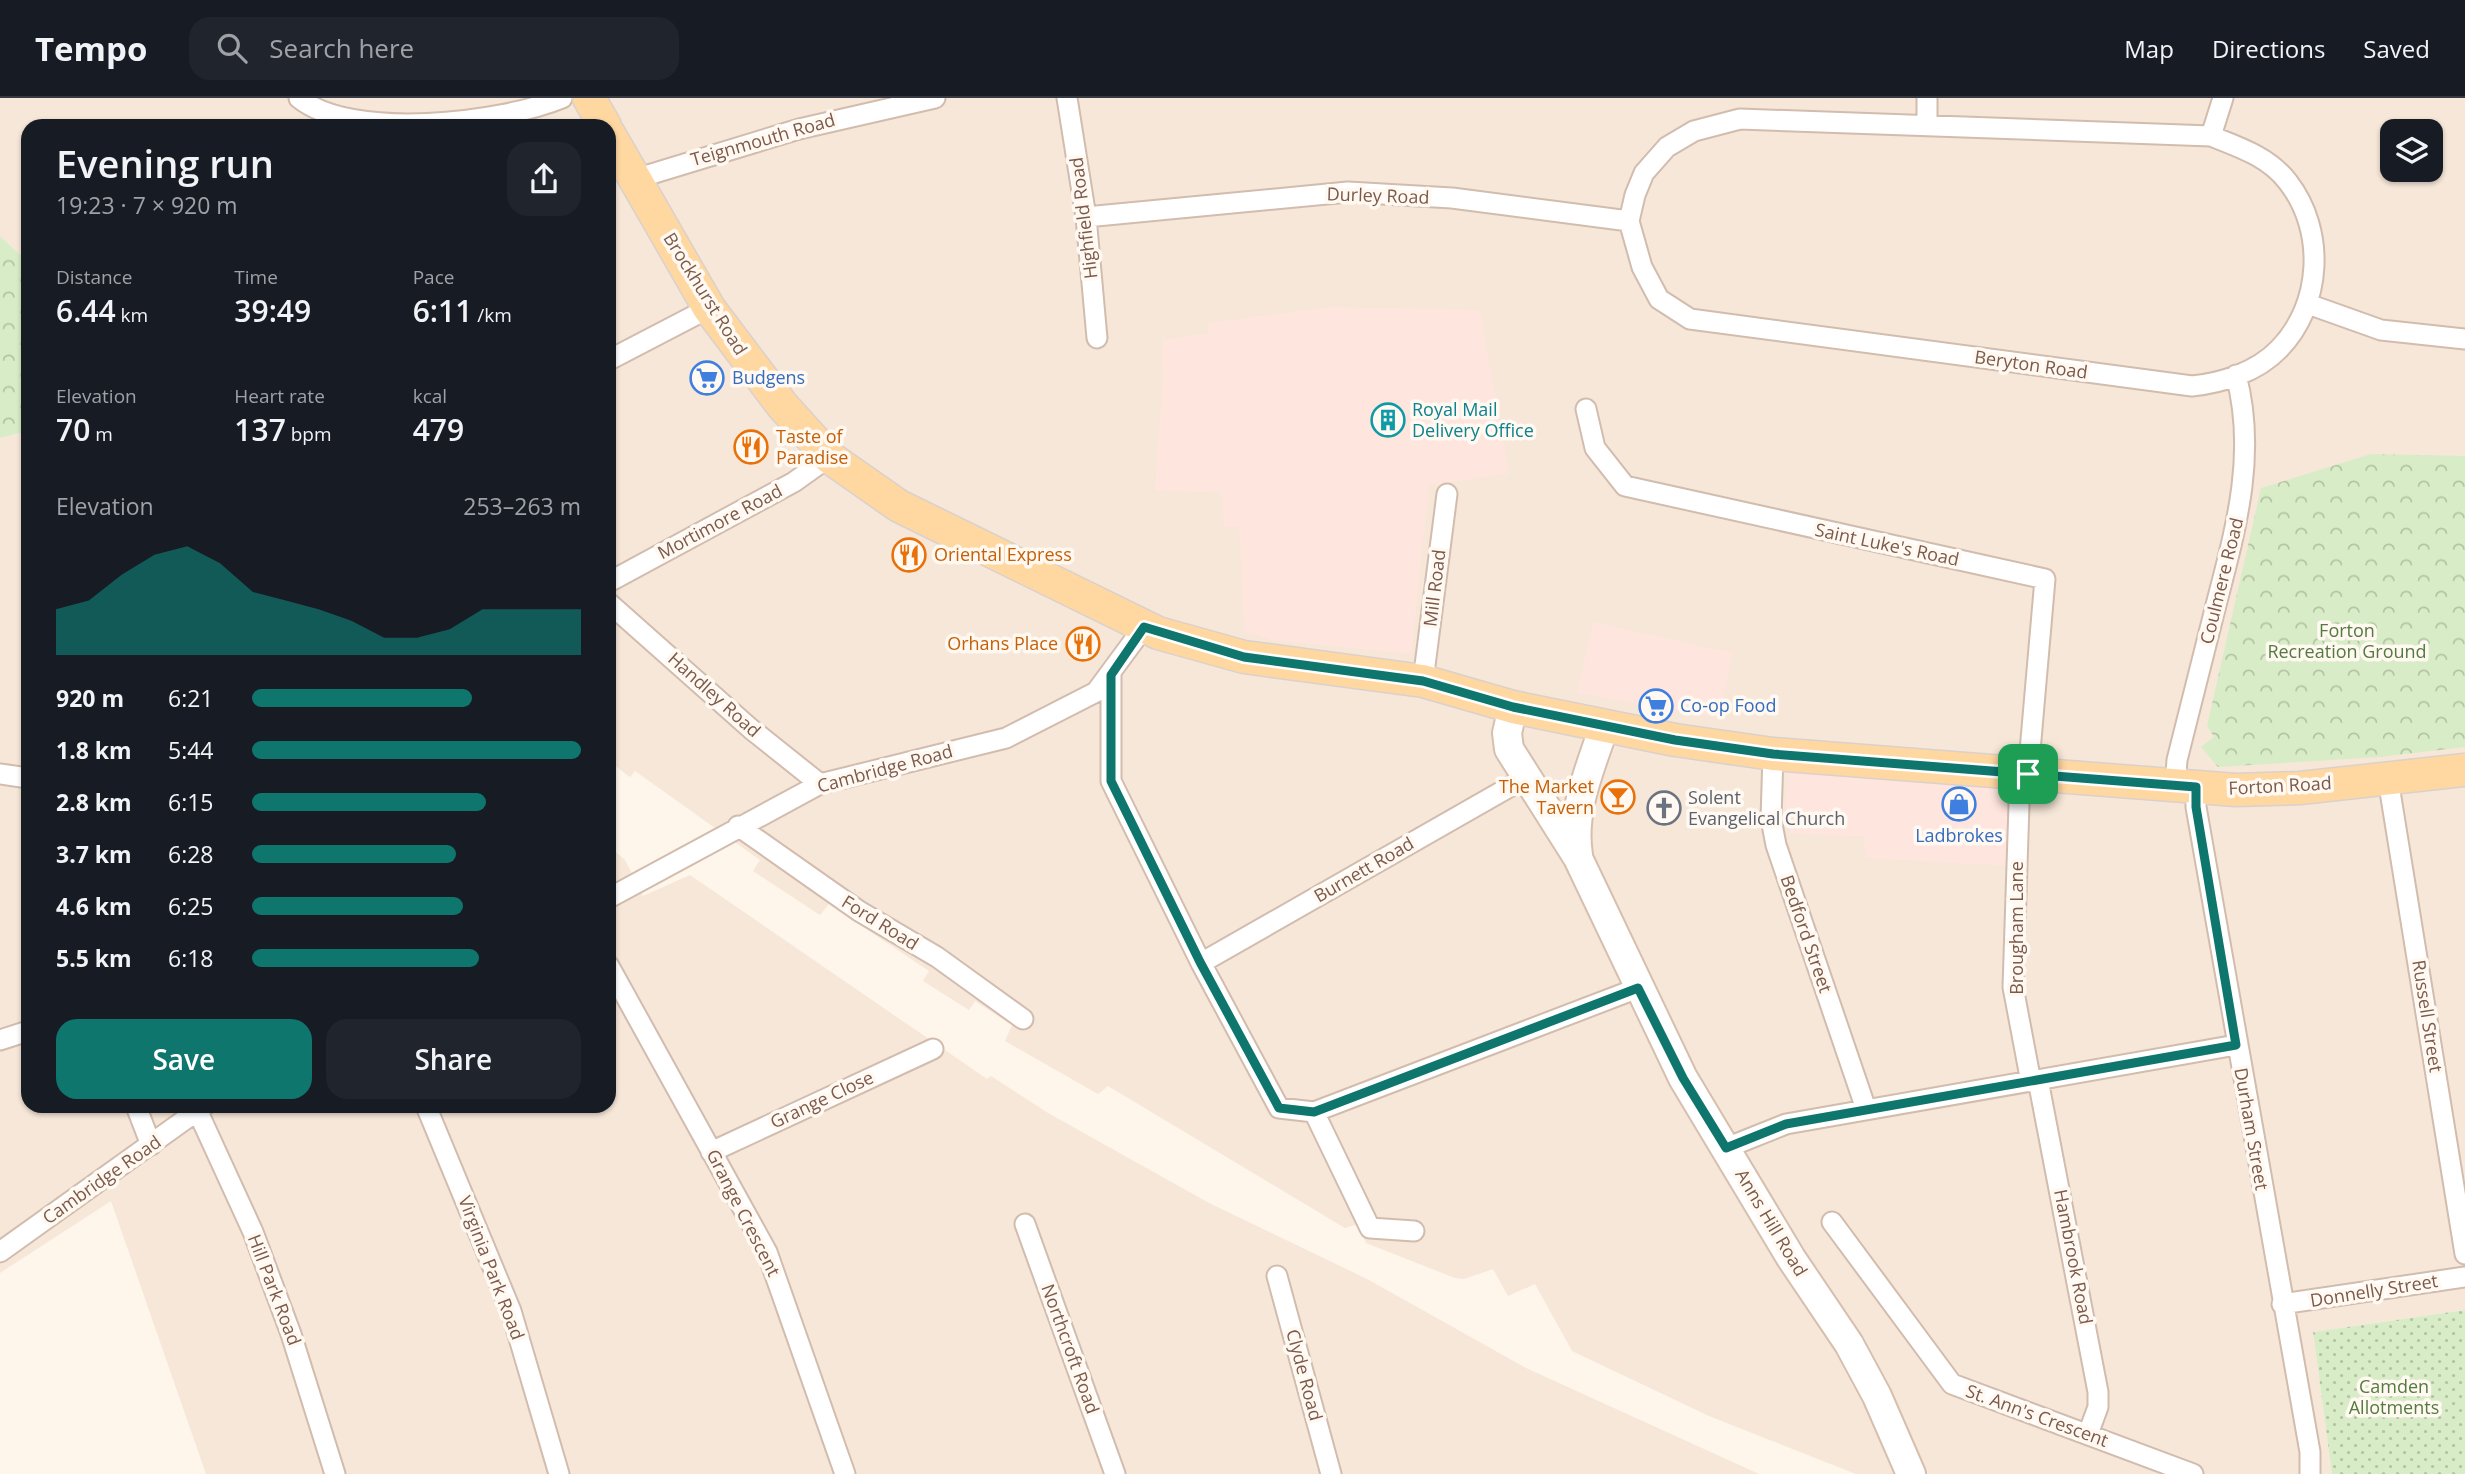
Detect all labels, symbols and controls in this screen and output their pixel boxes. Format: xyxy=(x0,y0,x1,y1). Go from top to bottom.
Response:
search box xyxy=(189,17,679,80)
text: Tempo xyxy=(35,26,147,71)
icon: search xyxy=(213,29,251,67)
text: Search here xyxy=(269,30,414,66)
text: Map xyxy=(2124,32,2174,65)
text: Directions xyxy=(2212,32,2325,65)
text: Saved xyxy=(2363,32,2430,65)
street label: Teignmouth Road xyxy=(688,107,838,171)
map controls xyxy=(2380,119,2443,182)
button: layers xyxy=(2380,119,2443,182)
text: Evening run xyxy=(56,137,274,189)
button: share xyxy=(507,142,581,216)
street label: Highfield Road xyxy=(1064,156,1102,280)
street label: Durley Road xyxy=(1326,181,1430,209)
text: 19:23 · 7 × 920 m xyxy=(56,189,238,221)
street label: Brockhurst Road xyxy=(659,228,753,359)
text: Distance xyxy=(56,264,132,290)
text: Time xyxy=(234,264,278,290)
text: Pace xyxy=(413,264,454,290)
text: 6.44 xyxy=(56,290,116,331)
text: 39:49 xyxy=(234,290,311,331)
text: 6:11 xyxy=(413,290,472,331)
text: km xyxy=(116,302,148,328)
text: /km xyxy=(472,302,512,328)
street label: Beryton Road xyxy=(1973,344,2089,384)
supermarket icon: Budgens xyxy=(688,359,726,397)
place label: Budgens xyxy=(732,365,805,389)
text: Elevation xyxy=(56,383,137,409)
text: Heart rate xyxy=(234,383,325,409)
text: kcal xyxy=(413,383,447,409)
place label: Royal Mail Delivery Office xyxy=(1412,397,1534,442)
building icon: Royal Mail Delivery Office xyxy=(1369,401,1407,439)
text: 70 xyxy=(56,409,90,450)
text: 137 xyxy=(234,409,286,450)
text: 479 xyxy=(413,409,464,450)
text: m xyxy=(90,421,113,447)
text: bpm xyxy=(286,421,332,447)
place label: Taste of Paradise xyxy=(776,424,848,469)
restaurant icon: Taste of Paradise xyxy=(732,428,770,466)
street label: Mortimore Road xyxy=(653,478,786,564)
text: Elevation xyxy=(56,490,154,522)
text: 253–263 m xyxy=(463,490,581,522)
street label: Coulmere Road xyxy=(2194,515,2248,647)
street label: Saint Luke's Road xyxy=(1813,517,1961,571)
restaurant icon: Oriental Express xyxy=(890,536,928,574)
place label: Oriental Express xyxy=(934,542,1072,566)
street label: Mill Road xyxy=(1417,548,1451,628)
park label: Forton Recreation Ground xyxy=(2267,618,2427,663)
restaurant icon: Orhans Place xyxy=(1064,625,1102,663)
place label: Orhans Place xyxy=(947,631,1058,655)
street label: Handley Road xyxy=(663,646,766,742)
text: 920 m xyxy=(56,682,124,714)
text: 6:21 xyxy=(168,682,214,714)
supermarket icon: Co-op Food xyxy=(1637,687,1675,725)
place label: Co-op Food xyxy=(1680,693,1776,717)
text: 1.8 km xyxy=(56,734,132,766)
text: 5:44 xyxy=(168,734,214,766)
street label: Cambridge Road xyxy=(814,738,955,798)
pin xyxy=(1998,744,2058,804)
icon: arrive xyxy=(2009,755,2047,793)
street label: Forton Road xyxy=(2228,770,2332,800)
place label: The Market Tavern xyxy=(1499,774,1594,819)
bar icon: The Market Tavern xyxy=(1599,778,1637,816)
place label: Solent Evangelical Church xyxy=(1688,785,1845,830)
shop icon: Ladbrokes xyxy=(1940,785,1978,823)
text: 2.8 km xyxy=(56,786,132,818)
text: 6:15 xyxy=(168,786,214,818)
church icon: Solent Evangelical Church xyxy=(1645,789,1683,827)
place label: Ladbrokes xyxy=(1915,823,2003,847)
street label: Burnett Road xyxy=(1309,831,1418,907)
text: 3.7 km xyxy=(56,838,132,870)
text: 6:28 xyxy=(168,838,214,870)
street label: Brougham Lane xyxy=(2004,861,2028,995)
street label: Bedford Street xyxy=(1776,872,1838,996)
street label: Ford Road xyxy=(838,889,923,955)
text: 4.6 km xyxy=(56,890,132,922)
text: 6:25 xyxy=(168,890,214,922)
text: 5.5 km xyxy=(56,942,132,974)
text: 6:18 xyxy=(168,942,214,974)
street label: Russell Street xyxy=(2407,958,2449,1074)
button: Save xyxy=(56,1019,312,1099)
button: Share xyxy=(326,1019,581,1099)
street label: Grange Close xyxy=(766,1065,877,1134)
street label: Durham Street xyxy=(2229,1066,2275,1192)
street label: Cambridge Road xyxy=(37,1129,165,1229)
street label: Grange Crescent xyxy=(702,1145,786,1280)
street label: Anns Hill Road xyxy=(1730,1164,1813,1281)
street label: Hambrook Road xyxy=(2049,1187,2099,1326)
street label: Virginia Park Road xyxy=(453,1192,530,1343)
street label: Hill Park Road xyxy=(243,1231,307,1348)
street label: Donnelly Street xyxy=(2308,1268,2439,1312)
street label: Northcroft Road xyxy=(1036,1281,1105,1417)
street label: Clyde Road xyxy=(1281,1326,1329,1423)
park label: Camden Allotments xyxy=(2349,1374,2439,1419)
street label: St. Ann's Crescent xyxy=(1963,1378,2112,1452)

